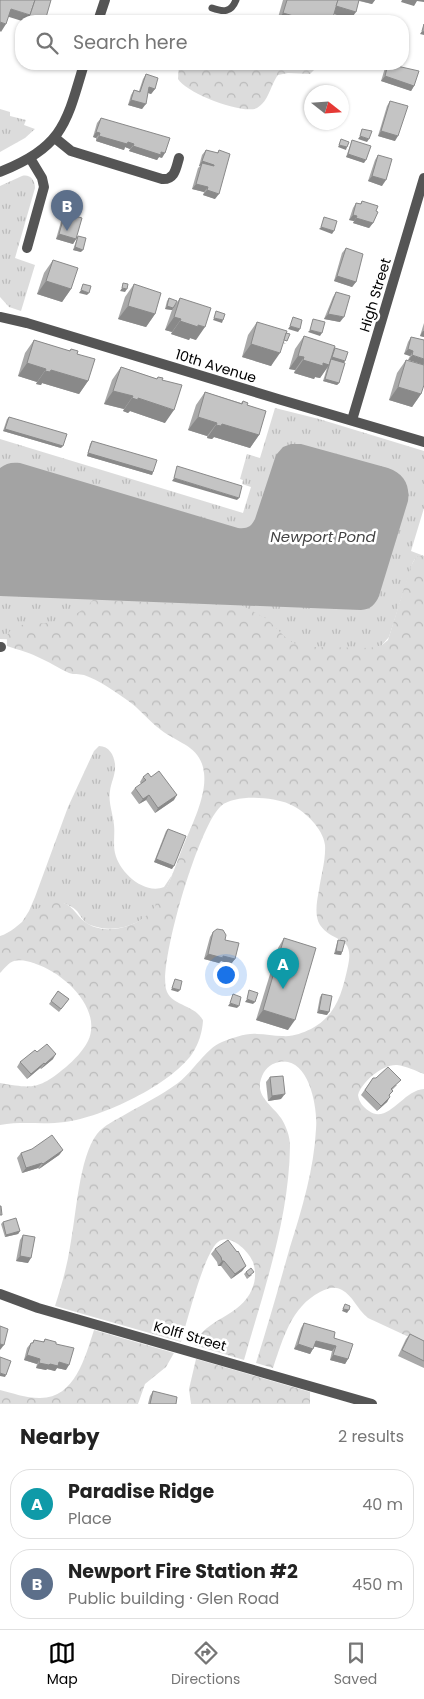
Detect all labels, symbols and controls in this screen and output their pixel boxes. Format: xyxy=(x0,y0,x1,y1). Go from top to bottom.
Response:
search box xyxy=(15,15,409,70)
icon: search xyxy=(33,29,61,57)
text: Search here xyxy=(73,29,187,56)
north arrow xyxy=(304,85,349,130)
pin: B xyxy=(51,190,83,231)
street label: High Street xyxy=(354,256,396,334)
street label: 10th Avenue xyxy=(173,344,259,388)
water label: Newport Pond xyxy=(270,526,377,547)
pin: A xyxy=(267,948,299,989)
your location xyxy=(213,962,239,988)
street label: Kolff Street xyxy=(151,1316,229,1356)
text: Nearby xyxy=(20,1422,100,1451)
text: 2 results xyxy=(338,1425,404,1448)
text: Paradise Ridge xyxy=(68,1478,214,1505)
text: A xyxy=(31,1493,43,1516)
text: 40 m xyxy=(362,1493,403,1516)
text: Place xyxy=(68,1507,112,1530)
text: Newport Fire Station #2 xyxy=(68,1558,298,1585)
text: B xyxy=(32,1573,42,1596)
text: 450 m xyxy=(352,1573,403,1596)
text: Public building · Glen Road xyxy=(68,1587,279,1610)
tab: Map xyxy=(47,1639,78,1690)
tab: Directions xyxy=(171,1639,240,1690)
tab: Saved xyxy=(334,1639,377,1690)

